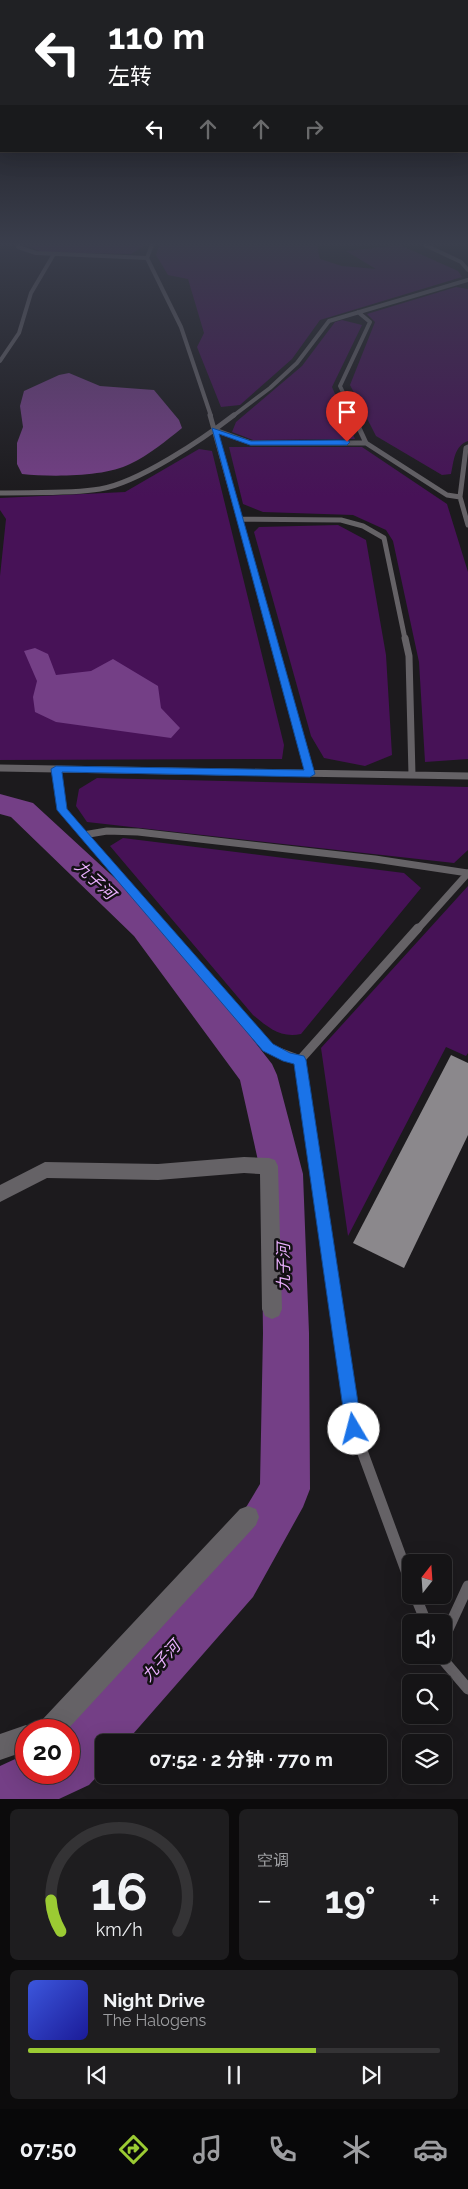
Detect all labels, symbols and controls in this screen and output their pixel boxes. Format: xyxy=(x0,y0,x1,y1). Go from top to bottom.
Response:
text: 110 m xyxy=(108,16,205,57)
icon: left xyxy=(25,20,90,85)
text: 左转 xyxy=(108,63,152,89)
icon: left xyxy=(141,115,169,143)
icon: ahead xyxy=(194,115,222,143)
icon: ahead xyxy=(247,115,275,143)
icon: right xyxy=(300,115,328,143)
pin xyxy=(326,391,368,442)
icon: arrive xyxy=(333,398,361,426)
water label: 九子河 xyxy=(71,857,121,905)
water label: 九子河 xyxy=(274,1240,293,1291)
position arrow xyxy=(327,1402,379,1454)
north arrow xyxy=(402,1554,452,1604)
map controls xyxy=(402,1554,452,1784)
button: sound xyxy=(402,1614,452,1664)
water label: 九子河 xyxy=(138,1635,186,1685)
button: search xyxy=(402,1674,452,1724)
speed limit sign: 20 xyxy=(15,1719,80,1784)
button: layers xyxy=(402,1734,452,1784)
text: 07:52 · 2 分钟 · 770 m xyxy=(149,1748,333,1770)
text: 空调 xyxy=(257,1851,289,1870)
text: 16 xyxy=(91,1861,148,1922)
text: 19° xyxy=(325,1877,376,1922)
text: − xyxy=(257,1884,272,1917)
text: + xyxy=(428,1884,440,1917)
text: km/h xyxy=(96,1919,143,1940)
text: Night Drive xyxy=(103,1989,205,2011)
text: The Halogens xyxy=(103,2011,206,2030)
icon: previous xyxy=(83,2061,111,2089)
icon: pause xyxy=(220,2061,248,2089)
icon: next xyxy=(357,2061,385,2089)
icon: directions xyxy=(116,2132,151,2167)
icon: music xyxy=(190,2132,225,2167)
icon: phone xyxy=(265,2132,300,2167)
icon: climate xyxy=(339,2132,374,2167)
icon: car xyxy=(413,2132,448,2167)
text: 07:50 xyxy=(20,2136,77,2162)

